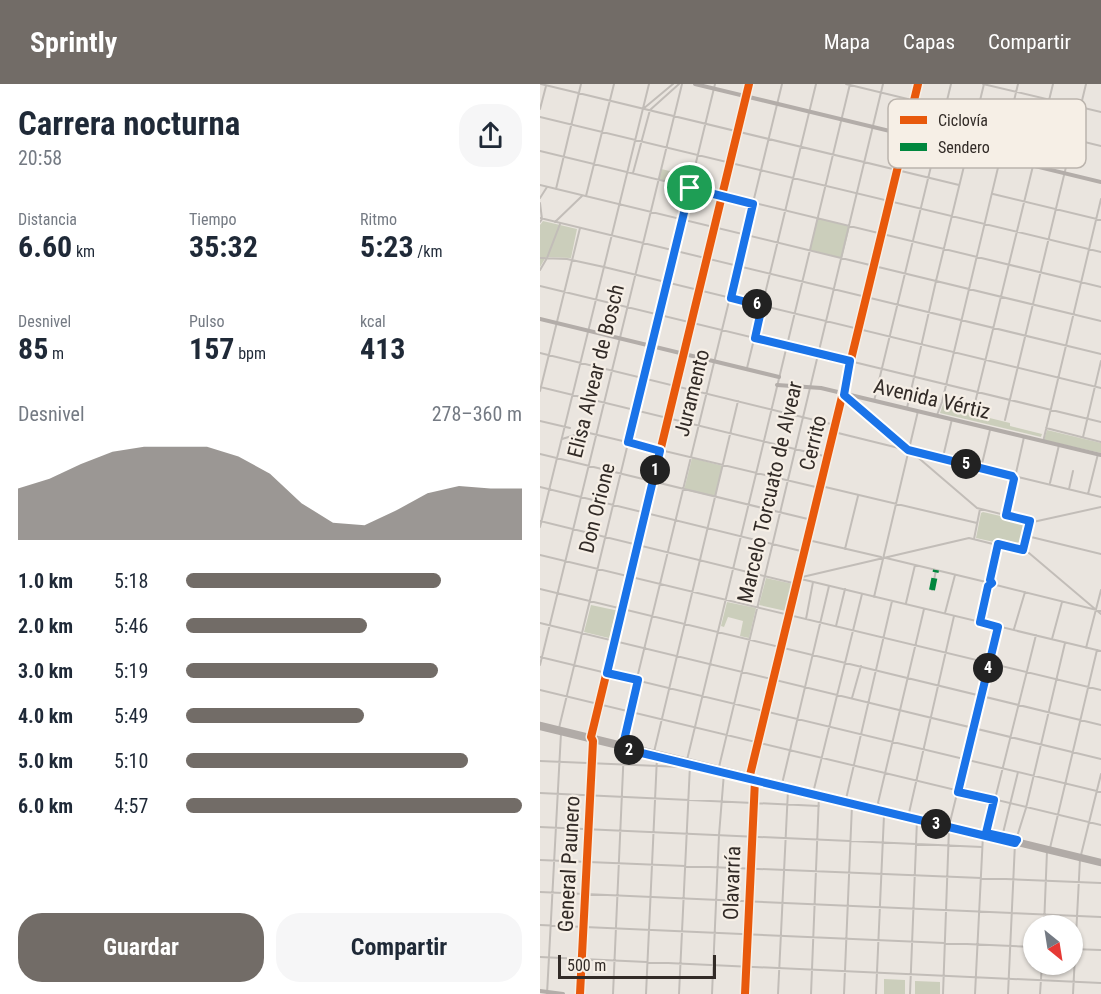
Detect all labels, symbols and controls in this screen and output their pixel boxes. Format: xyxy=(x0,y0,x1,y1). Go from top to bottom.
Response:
text: Sprintly xyxy=(30,26,117,59)
text: Mapa xyxy=(824,30,870,54)
text: Capas xyxy=(903,30,955,54)
text: Compartir xyxy=(988,30,1071,54)
legend xyxy=(888,99,1086,168)
text: Carrera nocturna xyxy=(18,104,240,143)
button: share xyxy=(459,104,522,167)
text: Ciclovía xyxy=(938,111,988,130)
text: Sendero xyxy=(938,138,990,157)
text: 20:58 xyxy=(18,146,62,170)
pin xyxy=(664,162,715,213)
icon: arrive xyxy=(673,171,706,204)
text: Distancia xyxy=(18,210,77,229)
text: Tiempo xyxy=(189,210,236,229)
text: Ritmo xyxy=(360,210,397,229)
text: 6.60 xyxy=(18,229,72,264)
text: 35:32 xyxy=(189,229,258,264)
text: 5:23 xyxy=(360,229,414,264)
text: km xyxy=(72,242,95,261)
text: /km xyxy=(414,242,443,261)
street label: Elisa Alvear de Bosch xyxy=(563,282,629,460)
pin: 6 xyxy=(742,289,772,319)
text: 6 xyxy=(753,294,761,313)
text: Desnivel xyxy=(18,312,71,331)
text: Pulso xyxy=(189,312,225,331)
text: kcal xyxy=(360,312,386,331)
text: 85 xyxy=(18,331,48,366)
text: 157 xyxy=(189,331,234,366)
text: 413 xyxy=(360,331,405,366)
text: m xyxy=(48,344,64,363)
text: bpm xyxy=(234,344,266,363)
street label: Juramento xyxy=(670,347,714,439)
street label: Avenida Vértiz xyxy=(871,374,993,424)
street label: Marcelo Torcuato de Alvear xyxy=(733,379,807,605)
text: Desnivel xyxy=(18,402,85,426)
text: 278–360 m xyxy=(432,402,522,426)
street label: Cerrito xyxy=(795,413,831,473)
pin: 5 xyxy=(951,449,981,479)
text: 5 xyxy=(962,454,970,473)
pin: 1 xyxy=(640,455,670,485)
street label: Don Orione xyxy=(574,460,620,555)
text: 1 xyxy=(651,460,659,479)
text: 1.0 km xyxy=(18,569,73,593)
text: 5:18 xyxy=(114,569,148,593)
text: 2.0 km xyxy=(18,614,73,638)
text: 5:46 xyxy=(114,614,148,638)
pin: 4 xyxy=(973,653,1003,683)
text: 4 xyxy=(984,658,992,677)
text: 3.0 km xyxy=(18,659,73,683)
text: 5:19 xyxy=(114,659,148,683)
text: 4.0 km xyxy=(18,704,73,728)
text: 5:49 xyxy=(114,704,148,728)
pin: 2 xyxy=(614,735,644,765)
text: 2 xyxy=(625,740,633,759)
text: 5.0 km xyxy=(18,749,73,773)
text: 5:10 xyxy=(114,749,148,773)
text: 6.0 km xyxy=(18,794,73,818)
text: 4:57 xyxy=(114,794,148,818)
street label: General Paunero xyxy=(553,795,585,933)
pin: 3 xyxy=(921,809,951,839)
text: 3 xyxy=(932,814,940,833)
street label: Olavarría xyxy=(719,846,745,920)
button: Guardar xyxy=(18,913,264,982)
button: Compartir xyxy=(276,913,522,982)
north arrow xyxy=(1023,915,1083,975)
map controls xyxy=(1023,915,1083,975)
scale bar xyxy=(558,952,716,980)
text: 500 m xyxy=(567,956,606,975)

